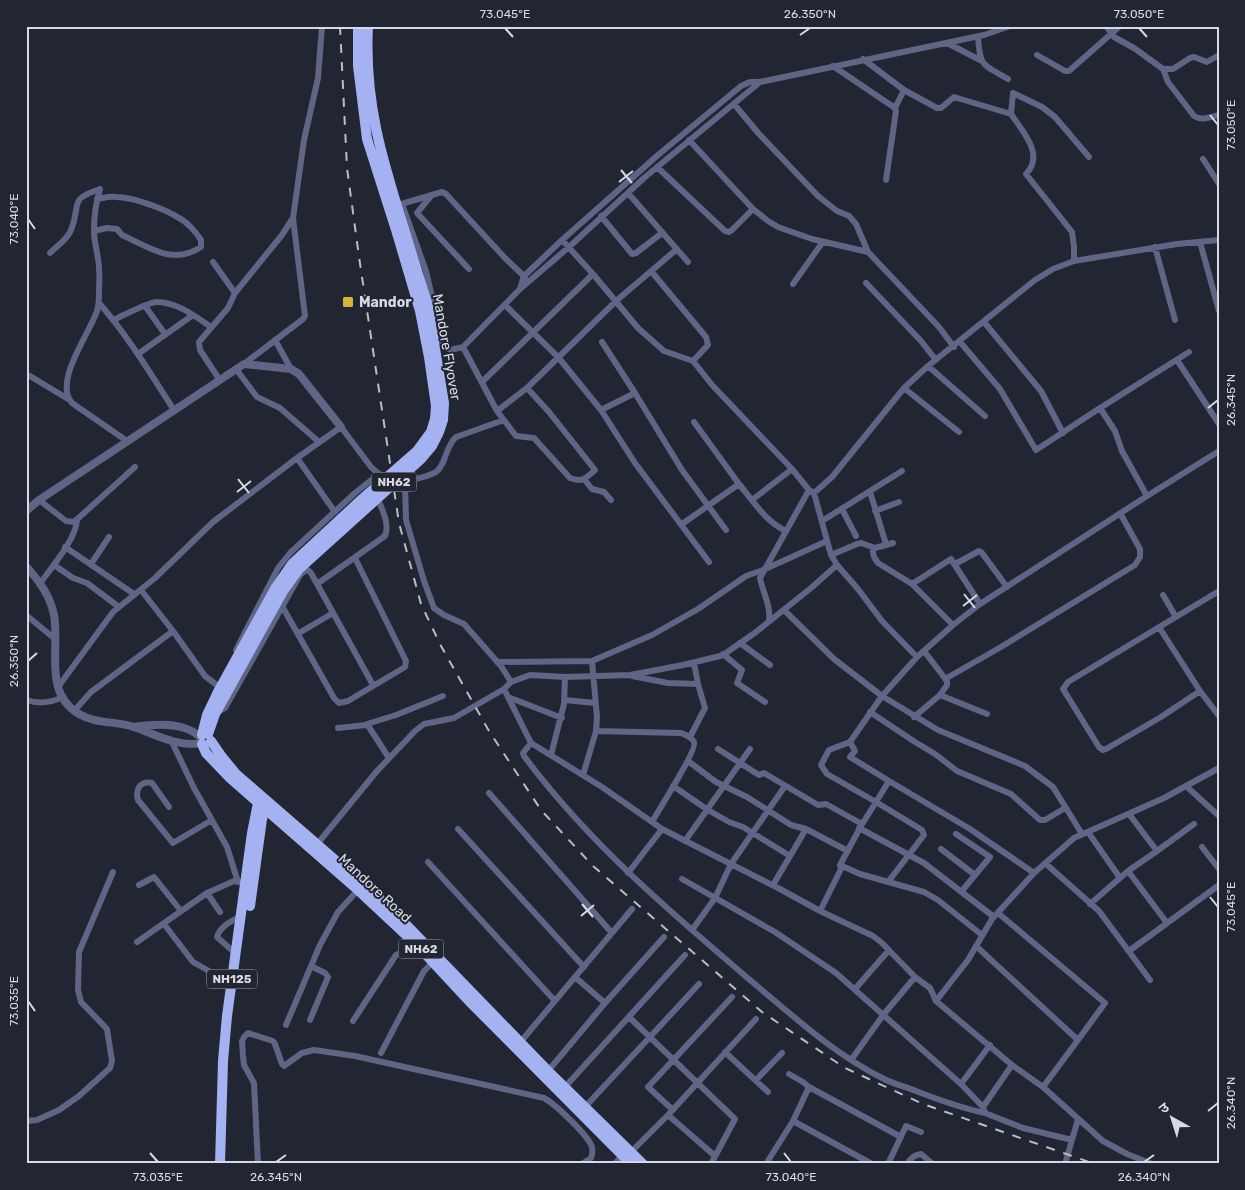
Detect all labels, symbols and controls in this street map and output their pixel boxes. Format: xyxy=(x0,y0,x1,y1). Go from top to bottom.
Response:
text: 73.045°E xyxy=(480,7,530,21)
text: 26.350°N xyxy=(784,7,836,21)
text: 73.050°E xyxy=(1114,7,1164,21)
text: 73.050°E xyxy=(1224,100,1238,150)
text: 73.040°E xyxy=(7,194,21,244)
street label: Mandore Flyover xyxy=(429,293,464,402)
place label: Mandor xyxy=(359,294,412,311)
marker: Mandor xyxy=(341,295,355,309)
text: 26.345°N xyxy=(1224,374,1238,426)
road number: NH62 xyxy=(372,472,416,492)
text: 26.350°N xyxy=(7,635,21,687)
street label: Mandore Road xyxy=(335,850,415,926)
text: 73.045°E xyxy=(1224,882,1238,932)
road number: NH62 xyxy=(398,940,444,959)
road number: NH125 xyxy=(207,970,257,989)
text: 73.035°E xyxy=(7,976,21,1026)
text: 26.340°N xyxy=(1224,1077,1238,1129)
north arrow xyxy=(1148,1092,1198,1142)
text: उ xyxy=(1156,1099,1173,1117)
text: 73.035°E xyxy=(133,1170,183,1184)
text: 26.345°N xyxy=(250,1170,302,1184)
text: 73.040°E xyxy=(766,1170,816,1184)
text: 26.340°N xyxy=(1118,1170,1170,1184)

